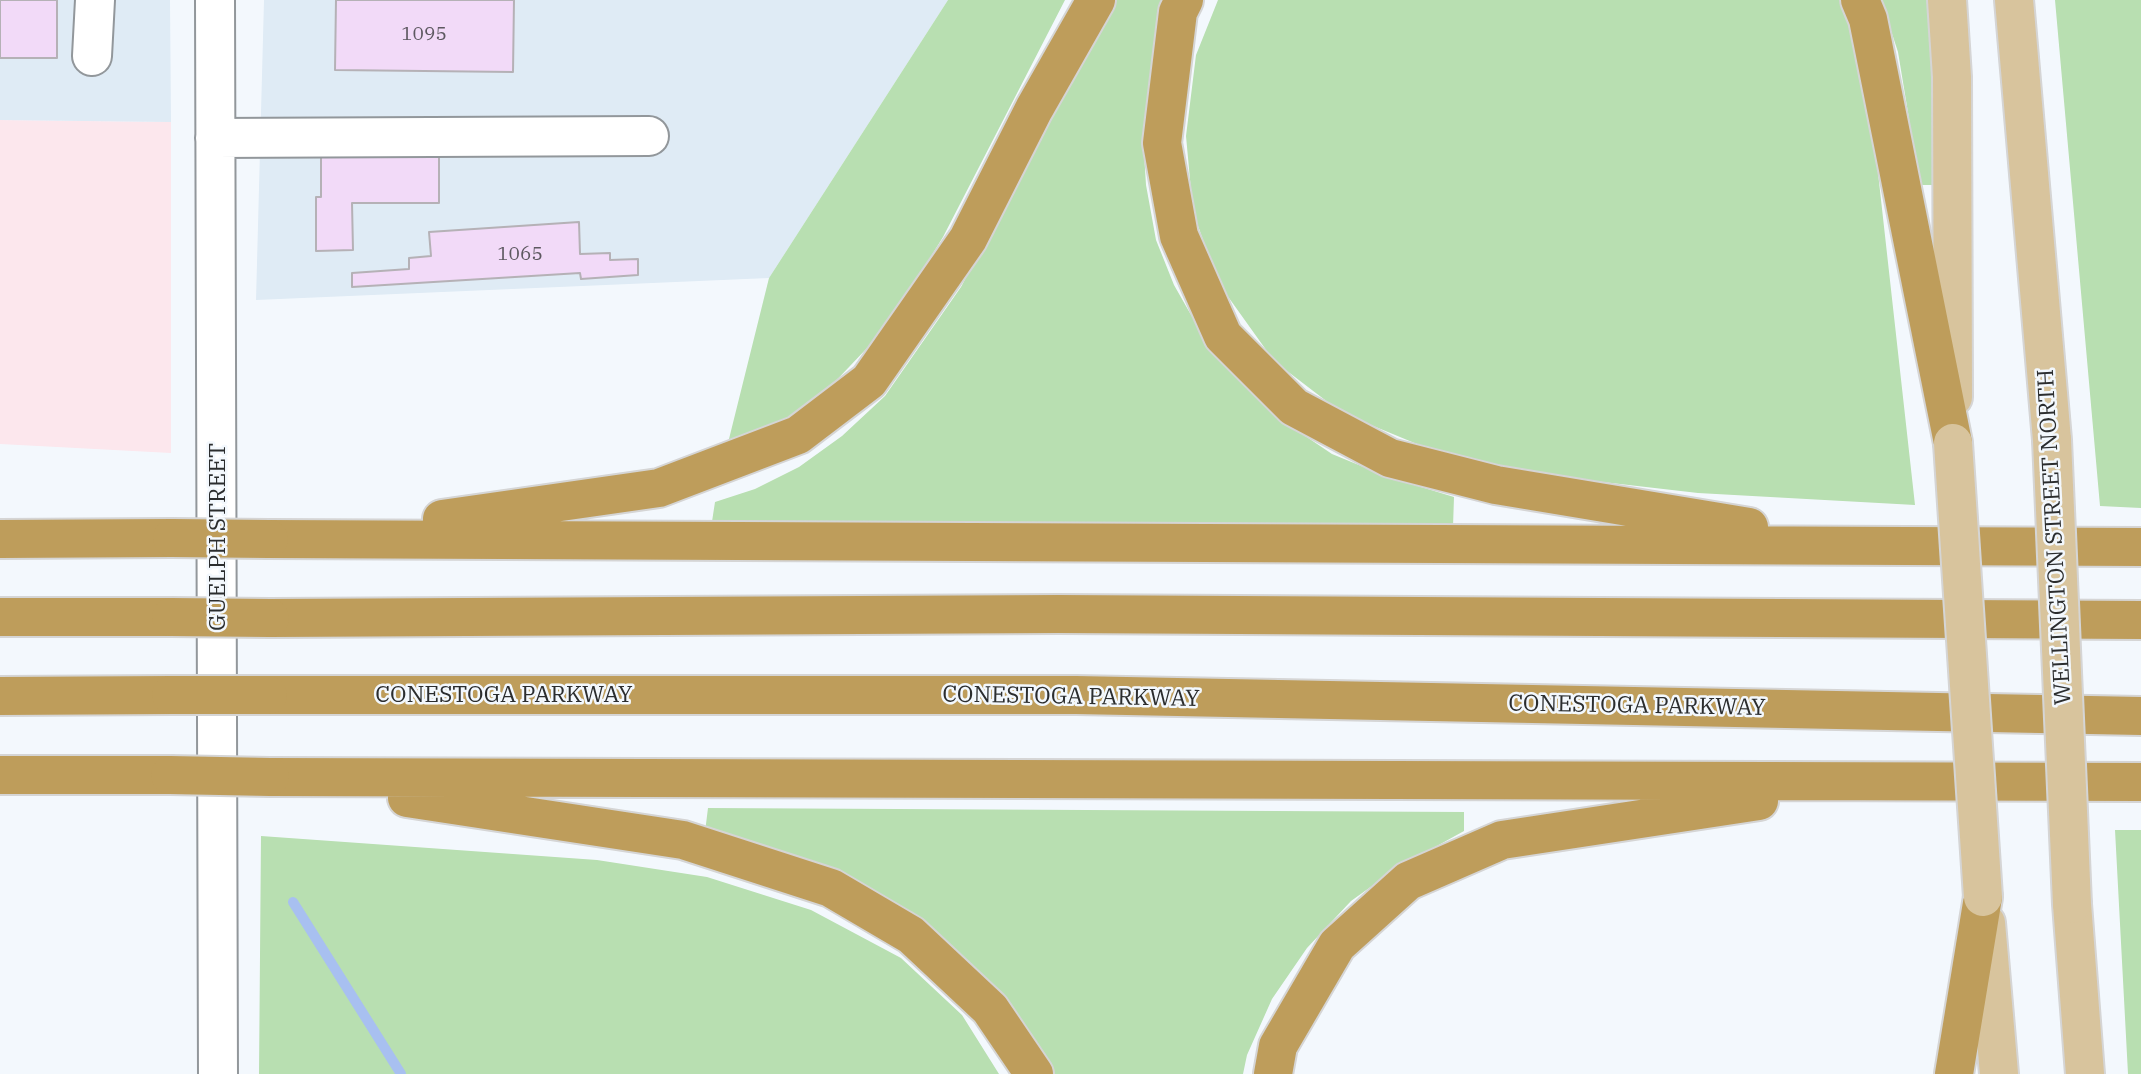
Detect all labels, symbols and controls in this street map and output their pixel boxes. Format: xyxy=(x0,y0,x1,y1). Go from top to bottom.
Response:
house number: 1095 xyxy=(401,24,447,46)
house number: 1065 xyxy=(497,244,543,266)
street label: WELLINGTON STREET NORTH xyxy=(2032,368,2078,706)
street label: GUELPH STREET xyxy=(204,443,232,631)
street label: CONESTOGA PARKWAY xyxy=(375,681,633,709)
street label: CONESTOGA PARKWAY xyxy=(942,681,1200,713)
street label: CONESTOGA PARKWAY xyxy=(1508,690,1766,722)

